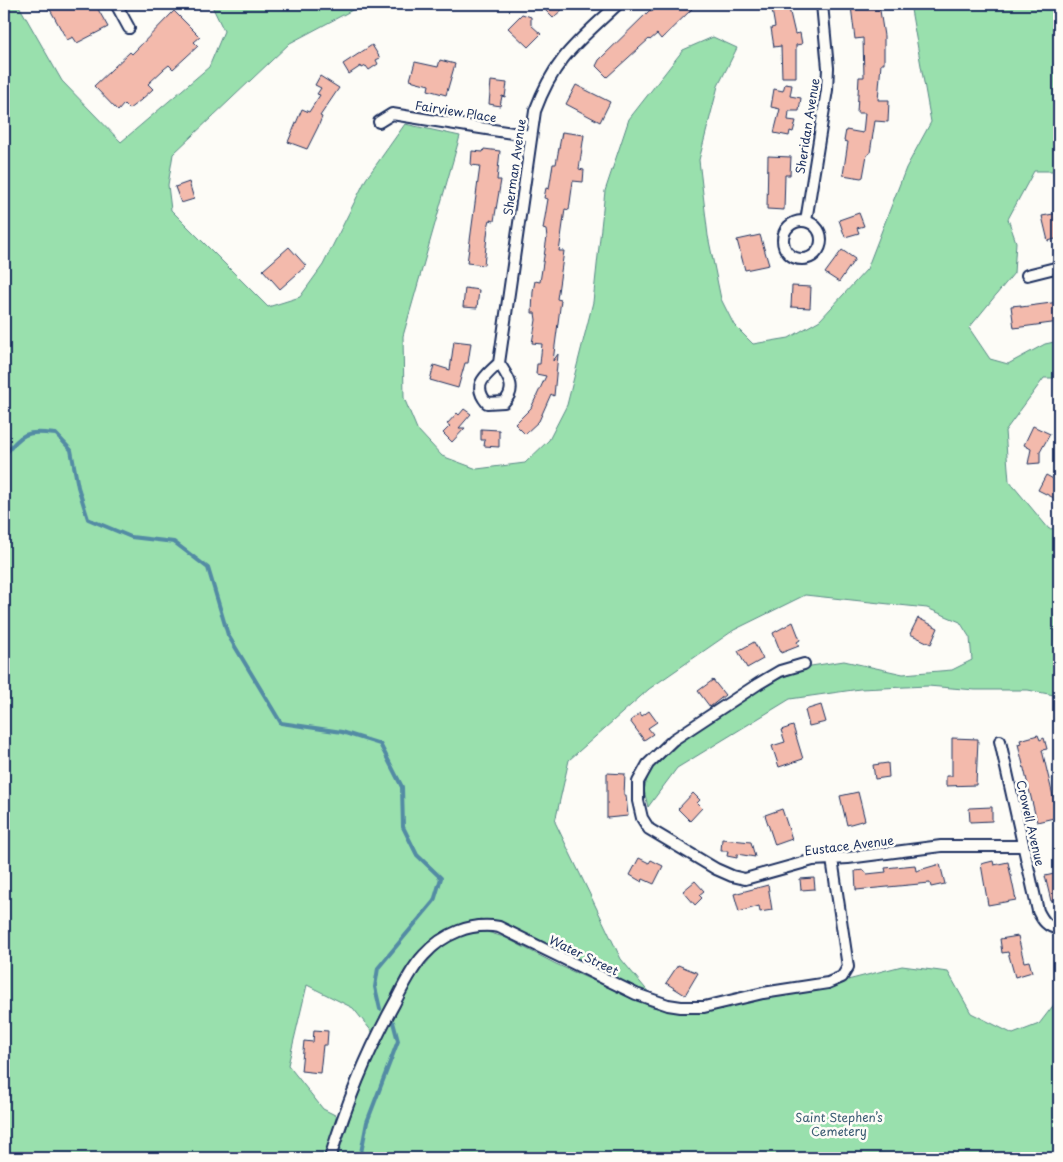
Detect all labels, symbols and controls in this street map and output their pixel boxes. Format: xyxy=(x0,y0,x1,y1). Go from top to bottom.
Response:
street label: Sheridan Avenue xyxy=(791,76,824,175)
street label: Fairview Place xyxy=(414,96,498,126)
street label: Sherman Avenue xyxy=(498,118,530,216)
street label: Crowell Avenue xyxy=(1012,778,1050,868)
street label: Eustace Avenue xyxy=(803,831,895,859)
street label: Water Street xyxy=(546,930,622,980)
park label: Saint Stephen’s Cemetery xyxy=(795,1108,883,1140)

